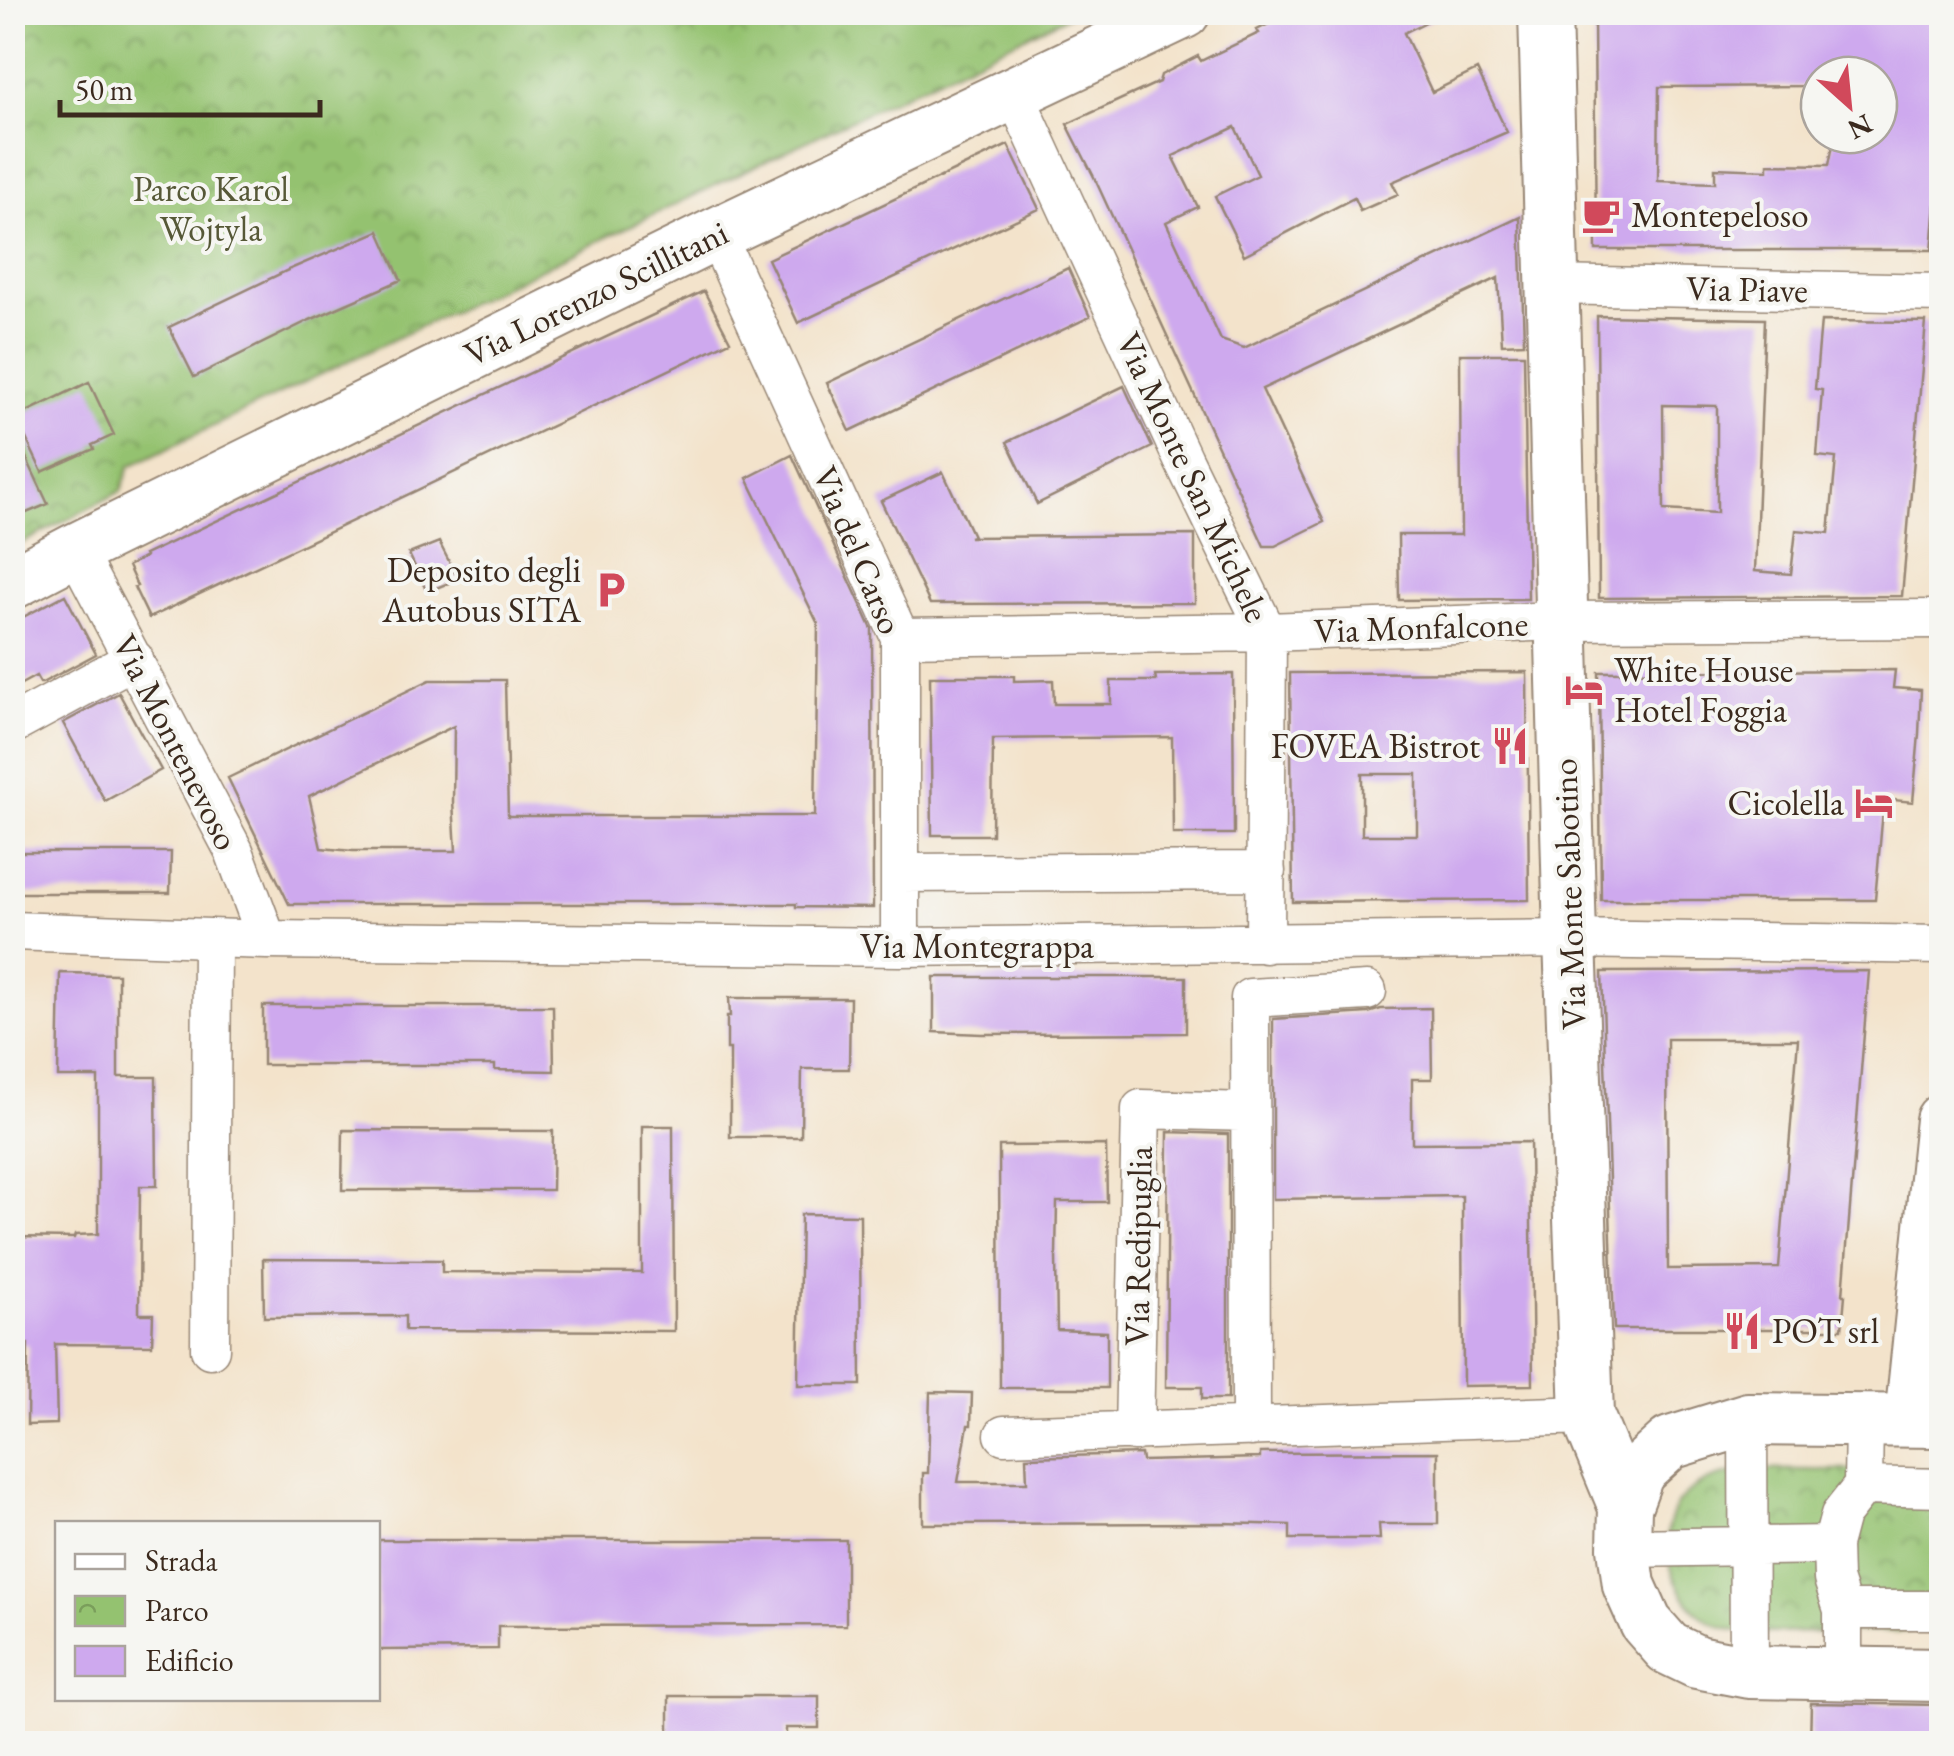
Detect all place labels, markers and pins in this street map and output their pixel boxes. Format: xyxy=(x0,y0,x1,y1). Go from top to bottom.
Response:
place label: Montepeloso xyxy=(1631,192,1808,237)
cafe icon: Montepeloso xyxy=(1580,194,1622,236)
place label: Deposito degli Autobus SITA xyxy=(381,547,582,632)
parking icon: Deposito degli Autobus SITA xyxy=(590,569,632,611)
place label: White House Hotel Foggia xyxy=(1614,647,1793,732)
hotel icon: White House Hotel Foggia xyxy=(1563,669,1605,711)
place label: FOVEA Bistrot xyxy=(1271,723,1480,768)
restaurant icon: FOVEA Bistrot xyxy=(1489,725,1531,767)
place label: Cicolella xyxy=(1727,780,1844,825)
hotel icon: Cicolella xyxy=(1853,782,1895,824)
place label: POT srl xyxy=(1772,1308,1879,1353)
restaurant icon: POT srl xyxy=(1721,1310,1763,1352)

